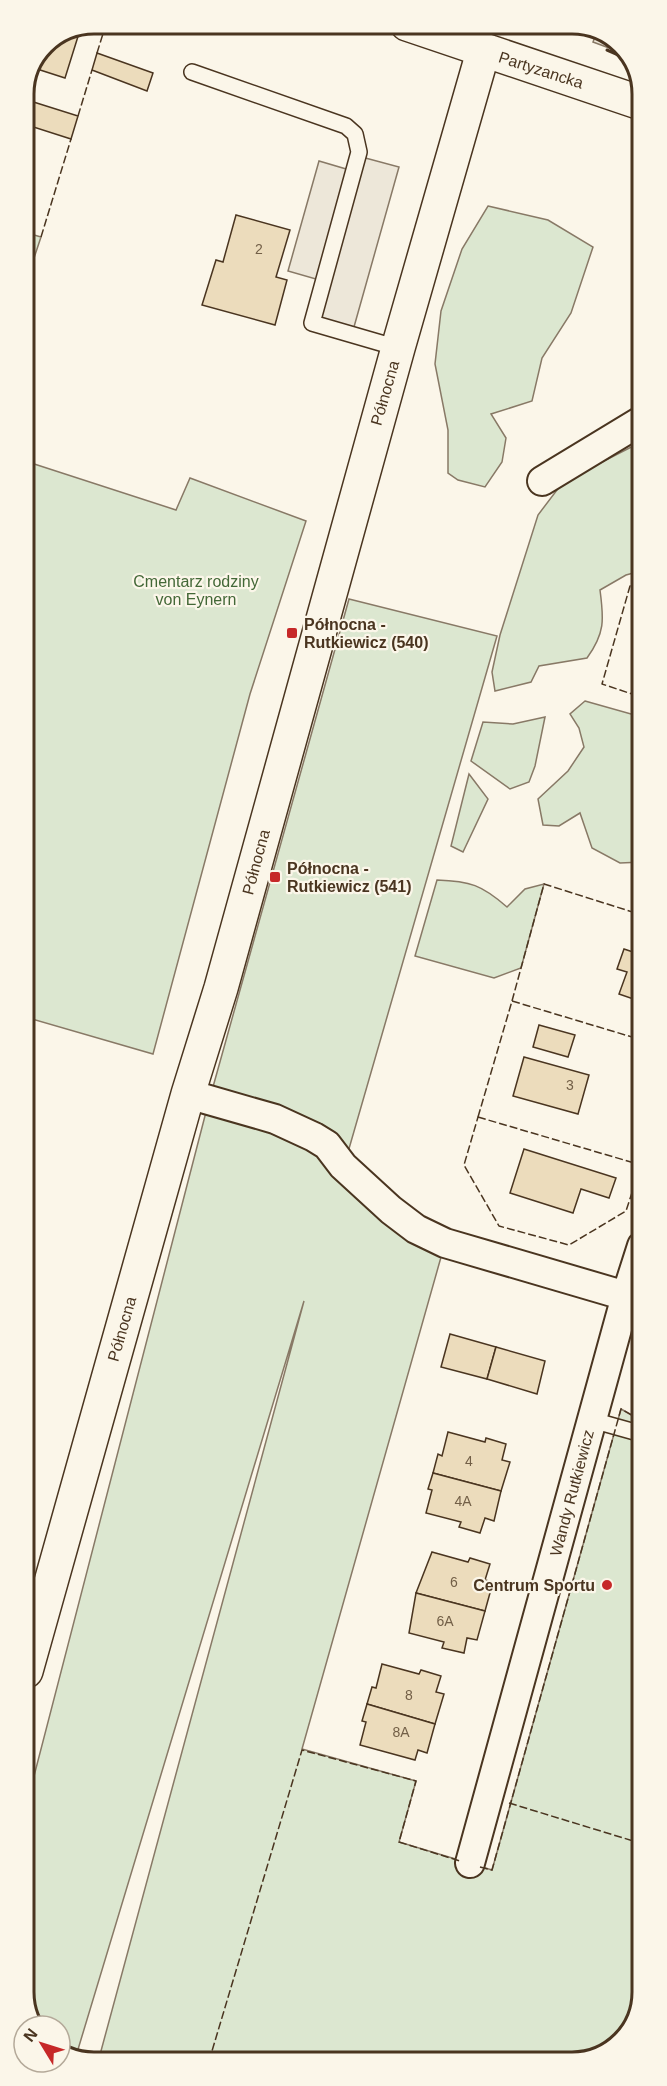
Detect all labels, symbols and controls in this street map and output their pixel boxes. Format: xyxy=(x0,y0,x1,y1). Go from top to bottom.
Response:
street label: Partyzancka xyxy=(497,48,586,92)
house number: 2 xyxy=(255,241,263,257)
street label: Północna xyxy=(368,358,402,427)
park label: Cmentarz rodziny von Eynern xyxy=(133,573,259,608)
place label: Północna - Rutkiewicz (540) xyxy=(304,616,428,651)
marker: Północna - Rutkiewicz (540) xyxy=(285,626,299,640)
street label: Północna xyxy=(239,827,273,896)
place label: Północna - Rutkiewicz (541) xyxy=(287,860,411,895)
marker: Północna - Rutkiewicz (541) xyxy=(268,870,282,884)
house number: 3 xyxy=(566,1077,574,1093)
street label: Północna xyxy=(105,1294,139,1363)
street label: Wandy Rutkiewicz xyxy=(547,1428,597,1558)
house number: 4 xyxy=(465,1453,473,1469)
house number: 4A xyxy=(454,1493,472,1509)
house number: 6 xyxy=(450,1574,458,1590)
place label: Centrum Sportu xyxy=(473,1577,595,1594)
marker: Centrum Sportu xyxy=(600,1578,614,1592)
house number: 6A xyxy=(436,1613,454,1629)
house number: 8 xyxy=(405,1687,413,1703)
house number: 8A xyxy=(392,1724,410,1740)
north arrow xyxy=(12,2014,72,2074)
text: N xyxy=(20,2025,41,2045)

